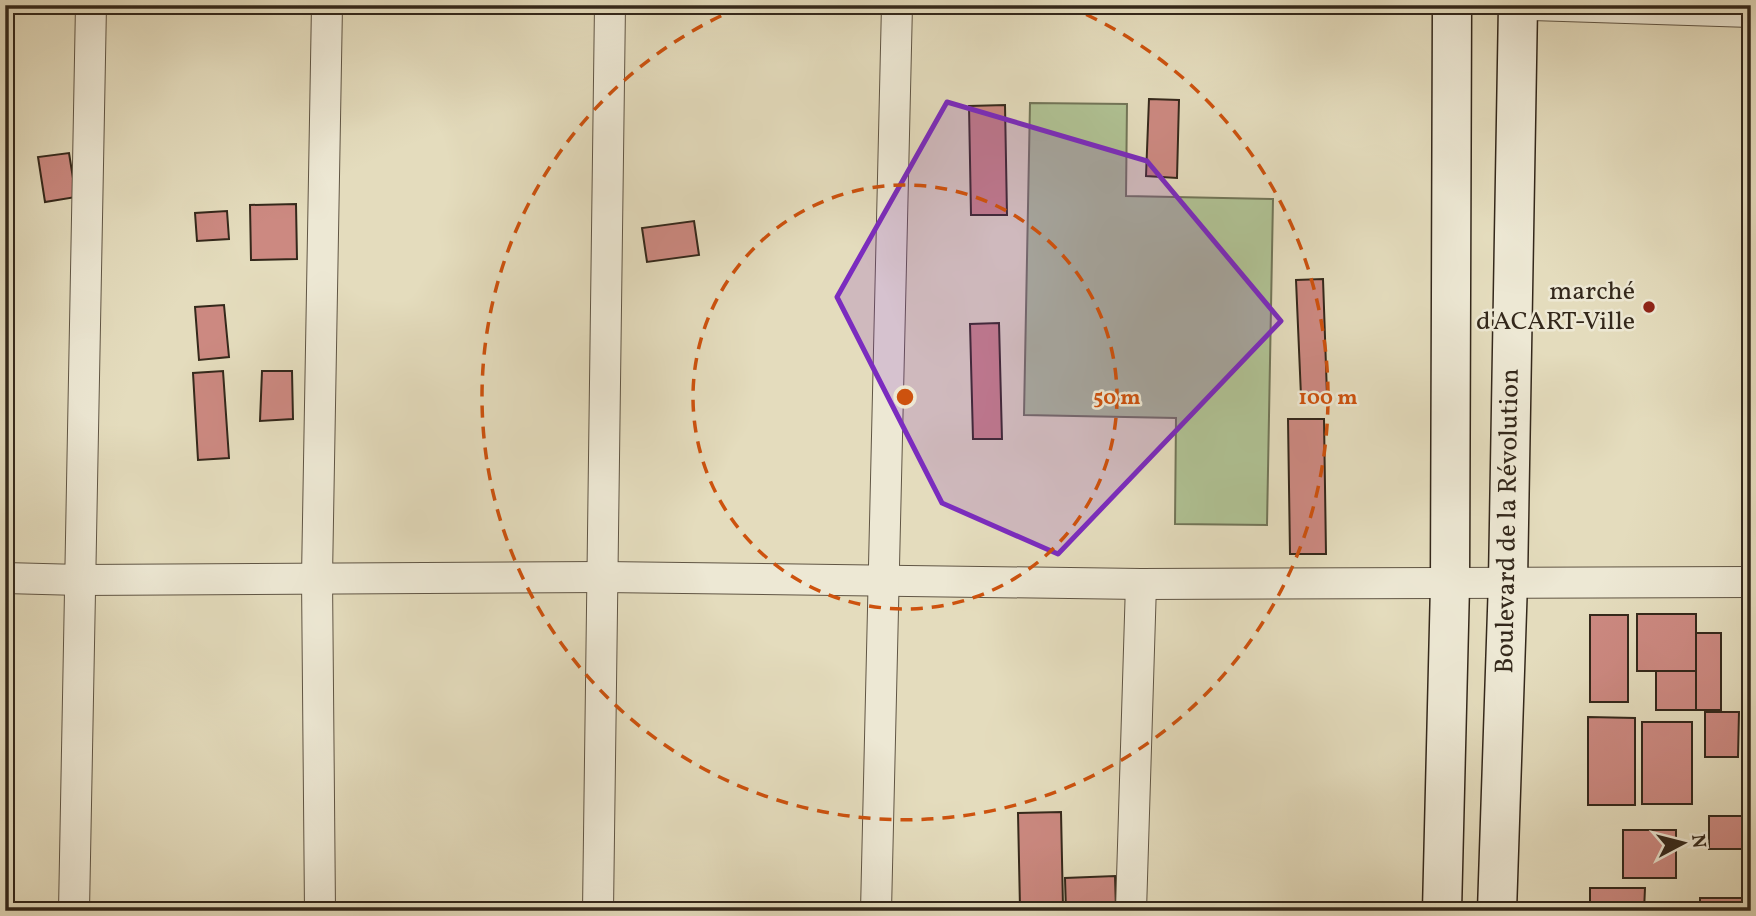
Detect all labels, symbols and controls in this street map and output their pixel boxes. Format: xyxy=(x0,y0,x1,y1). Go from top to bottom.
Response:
place label: marché d'ACART-Ville xyxy=(1476,274,1635,340)
marker: marché d'ACART-Ville xyxy=(1641,299,1657,315)
street label: Boulevard de la Révolution xyxy=(1487,368,1529,674)
text: 50 m xyxy=(1093,384,1141,413)
text: 100 m xyxy=(1298,384,1358,413)
centre of rings xyxy=(893,385,917,409)
north arrow xyxy=(1648,808,1718,878)
text: N xyxy=(1684,833,1712,850)

